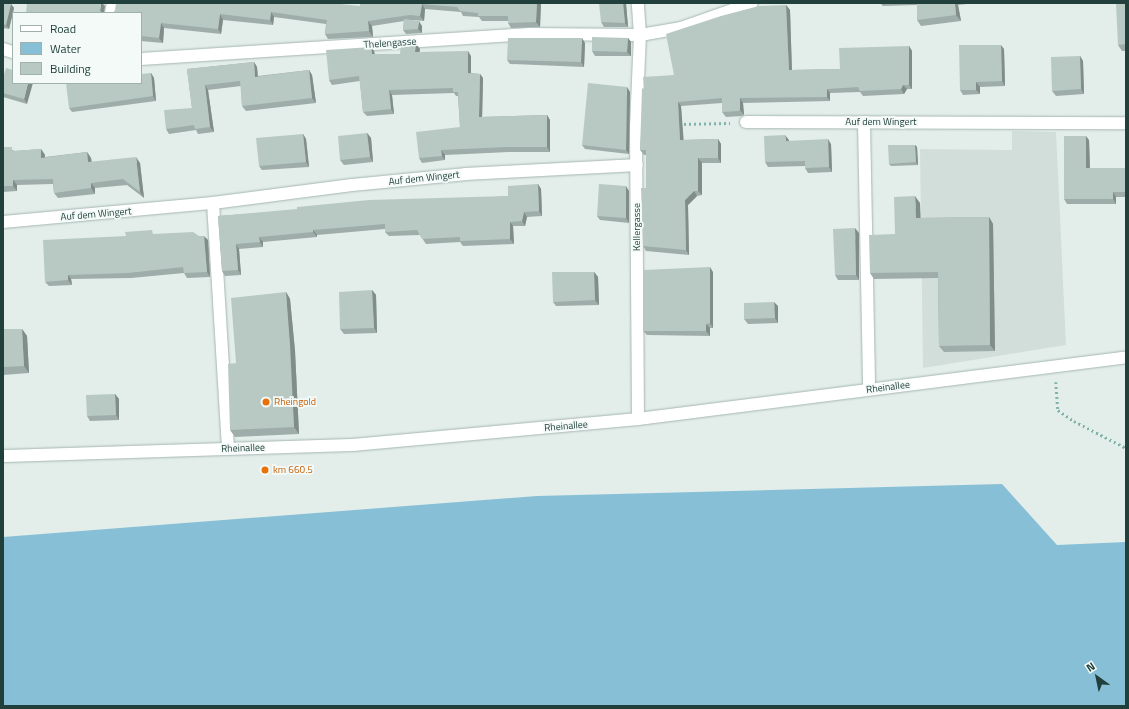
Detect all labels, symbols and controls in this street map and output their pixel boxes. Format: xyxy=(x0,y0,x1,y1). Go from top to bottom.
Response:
legend xyxy=(12,12,142,84)
text: Road xyxy=(50,19,76,38)
street label: Thelengasse xyxy=(363,35,417,51)
text: Water xyxy=(50,39,81,58)
text: Building xyxy=(50,59,91,78)
street label: Auf dem Wingert xyxy=(845,116,917,128)
street label: Auf dem Wingert xyxy=(388,168,460,188)
street label: Kellergasse xyxy=(631,203,643,251)
street label: Auf dem Wingert xyxy=(60,205,132,223)
street label: Rheinallee xyxy=(865,378,911,396)
place label: Rheingold xyxy=(274,396,316,408)
marker: Rheingold xyxy=(261,397,271,407)
street label: Rheinallee xyxy=(544,418,588,434)
street label: Rheinallee xyxy=(221,441,265,455)
place label: km 660.5 xyxy=(273,464,313,476)
marker: km 660.5 xyxy=(260,465,270,475)
north arrow xyxy=(1077,657,1117,697)
text: N xyxy=(1083,658,1098,676)

